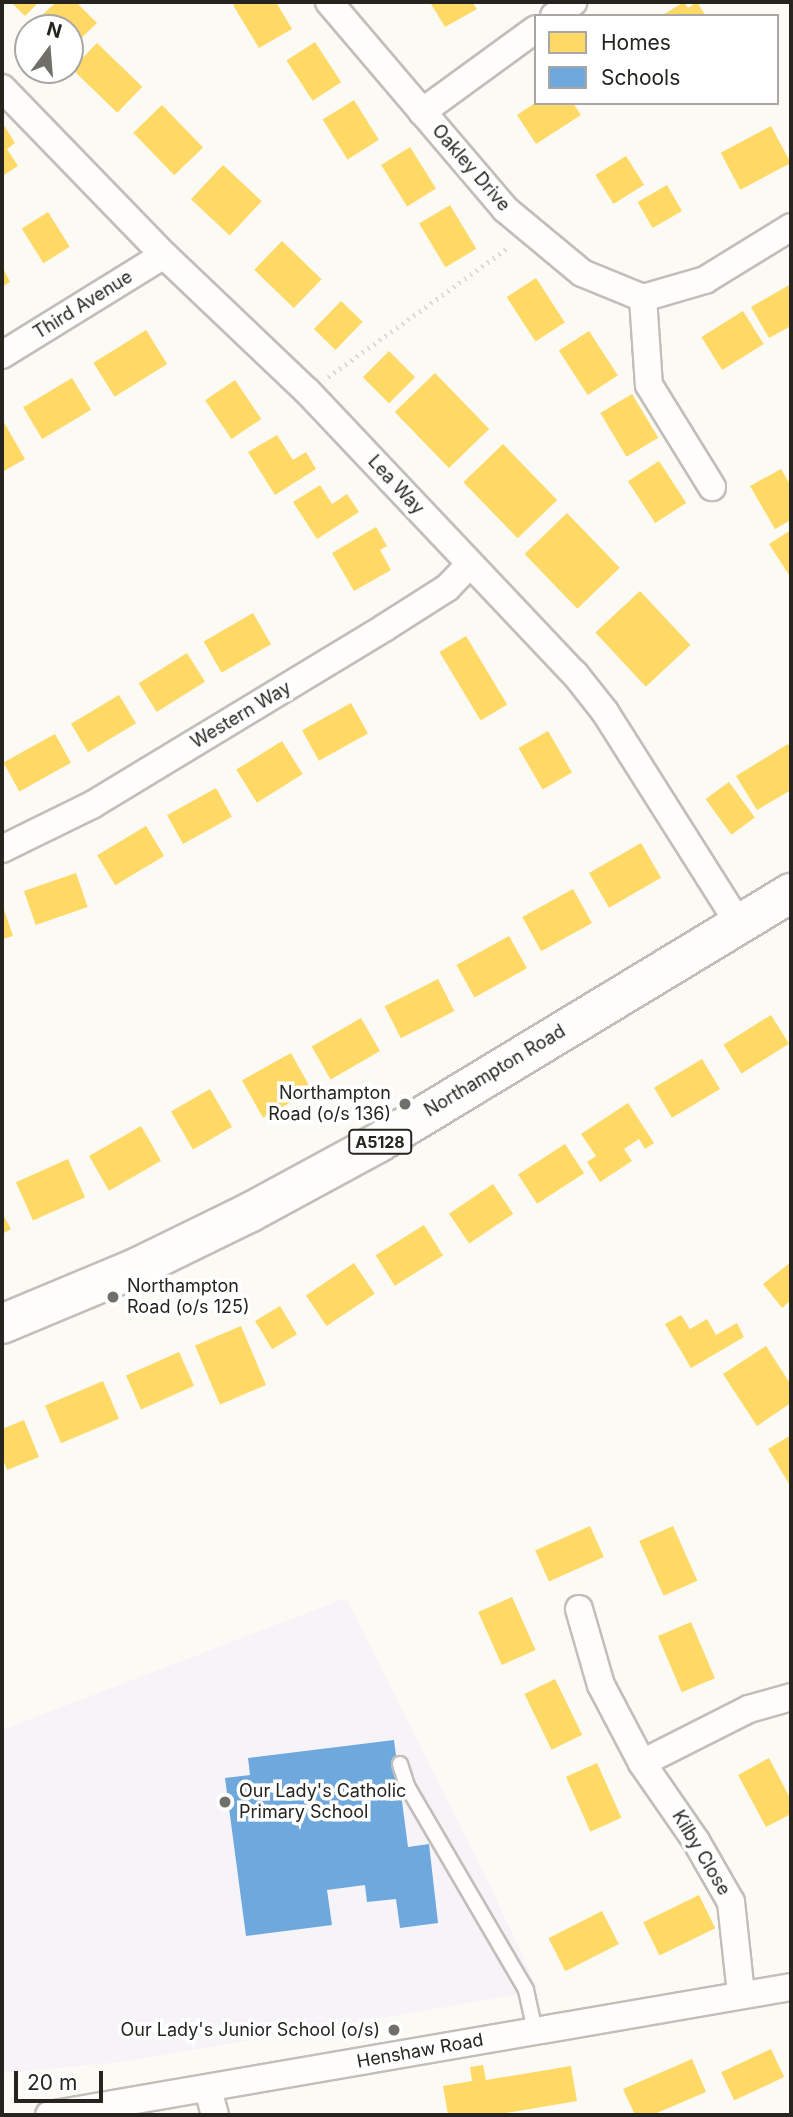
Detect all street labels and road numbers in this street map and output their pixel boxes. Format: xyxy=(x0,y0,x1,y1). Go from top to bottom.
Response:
street label: Oakley Drive xyxy=(427,120,515,216)
street label: Third Avenue xyxy=(30,266,136,344)
street label: Lea Way xyxy=(363,451,429,519)
street label: Western Way xyxy=(187,677,295,753)
street label: Northampton Road xyxy=(421,1020,569,1122)
road number: A5128 xyxy=(347,1130,413,1154)
street label: Kilby Close xyxy=(667,1807,735,1899)
street label: Henshaw Road xyxy=(355,2029,485,2073)

